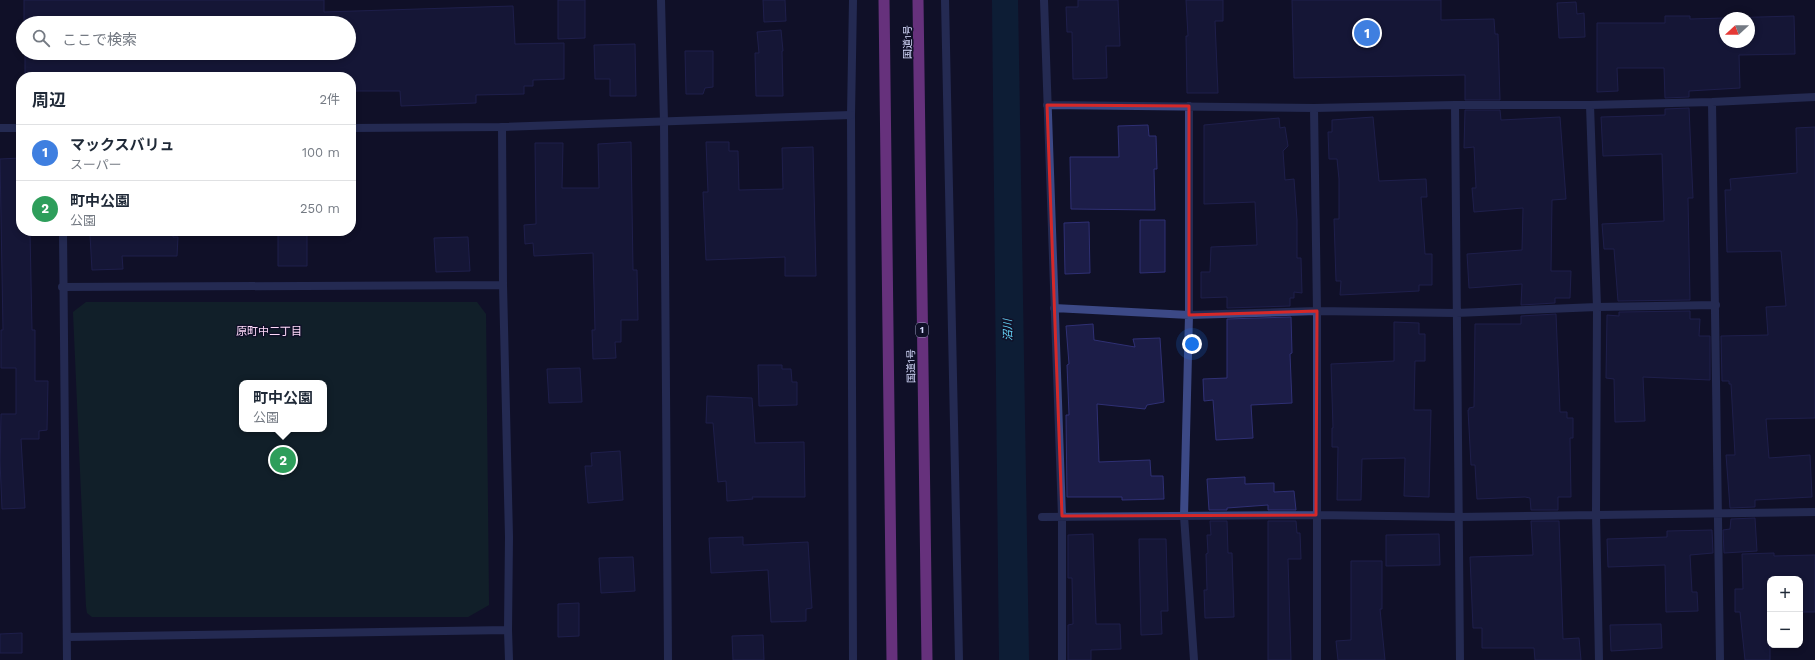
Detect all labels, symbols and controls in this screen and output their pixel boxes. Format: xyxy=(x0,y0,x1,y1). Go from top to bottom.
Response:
north arrow xyxy=(1719,12,1755,48)
search box xyxy=(16,16,356,60)
pin: 1 xyxy=(1354,18,1380,48)
street label: 国道1号 xyxy=(902,25,913,59)
icon: search xyxy=(30,27,52,49)
text: ここで検索 xyxy=(62,31,137,49)
text: 周辺 xyxy=(32,90,66,110)
text: 2件 xyxy=(319,92,340,107)
text: マックスバリュ xyxy=(70,136,175,154)
text: 1 xyxy=(42,145,48,160)
text: 100 m xyxy=(302,145,340,160)
text: スーパー xyxy=(70,157,122,172)
text: 町中公園 xyxy=(70,192,130,210)
text: 2 xyxy=(41,201,49,216)
text: 250 m xyxy=(300,201,340,216)
text: 公園 xyxy=(70,213,96,228)
water label: 沼川 xyxy=(1001,318,1015,341)
road number: 1 xyxy=(916,323,928,337)
district label: 原町中二丁目 xyxy=(236,325,302,338)
your location xyxy=(1182,334,1202,354)
street label: 国道1号 xyxy=(905,349,917,383)
popup xyxy=(239,380,327,432)
text: 町中公園 xyxy=(253,389,313,407)
text: 公園 xyxy=(253,410,279,425)
pin: 2 xyxy=(270,445,296,475)
map controls xyxy=(1767,576,1803,648)
button: + xyxy=(1767,576,1803,612)
button: − xyxy=(1767,612,1803,648)

